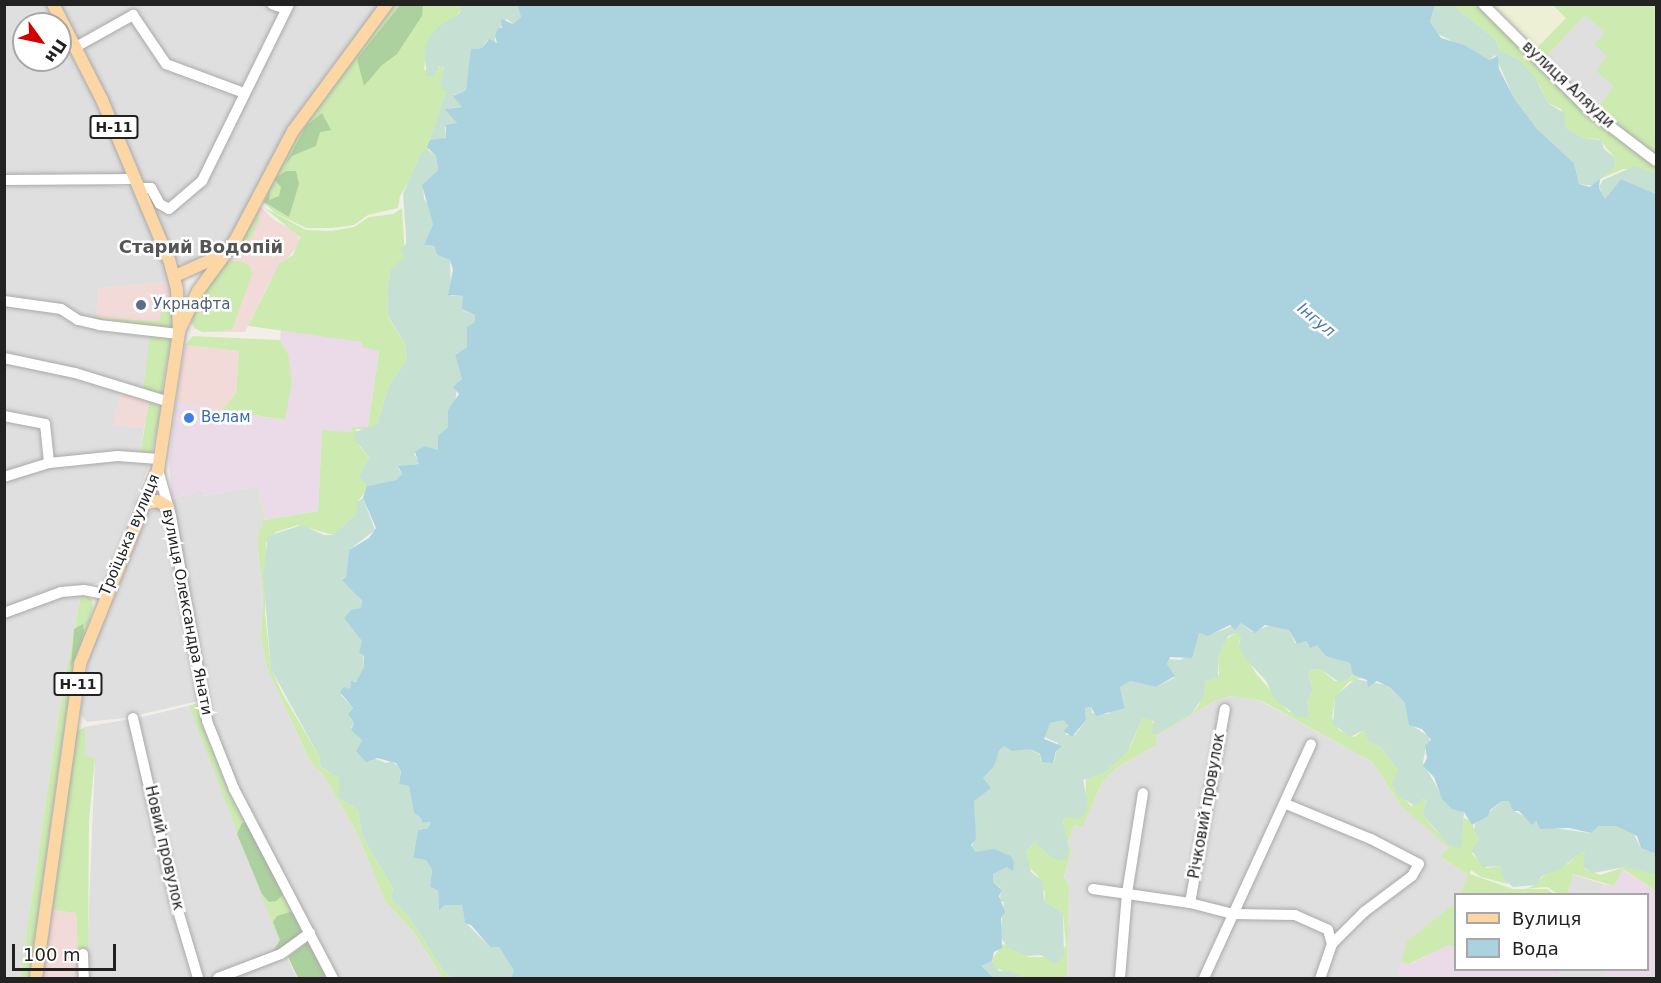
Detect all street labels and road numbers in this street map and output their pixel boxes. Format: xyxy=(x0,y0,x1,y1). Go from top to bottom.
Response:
street label: вулиця Аляуди xyxy=(1518,38,1618,132)
road number: Н-11 xyxy=(88,116,140,138)
street label: Троїцька вулиця xyxy=(96,471,164,599)
street label: вулиця Олександра Янати xyxy=(158,507,216,717)
road number: Н-11 xyxy=(52,673,104,695)
street label: Річковий провулок xyxy=(1185,732,1229,880)
street label: Новий провулок xyxy=(141,784,187,912)

